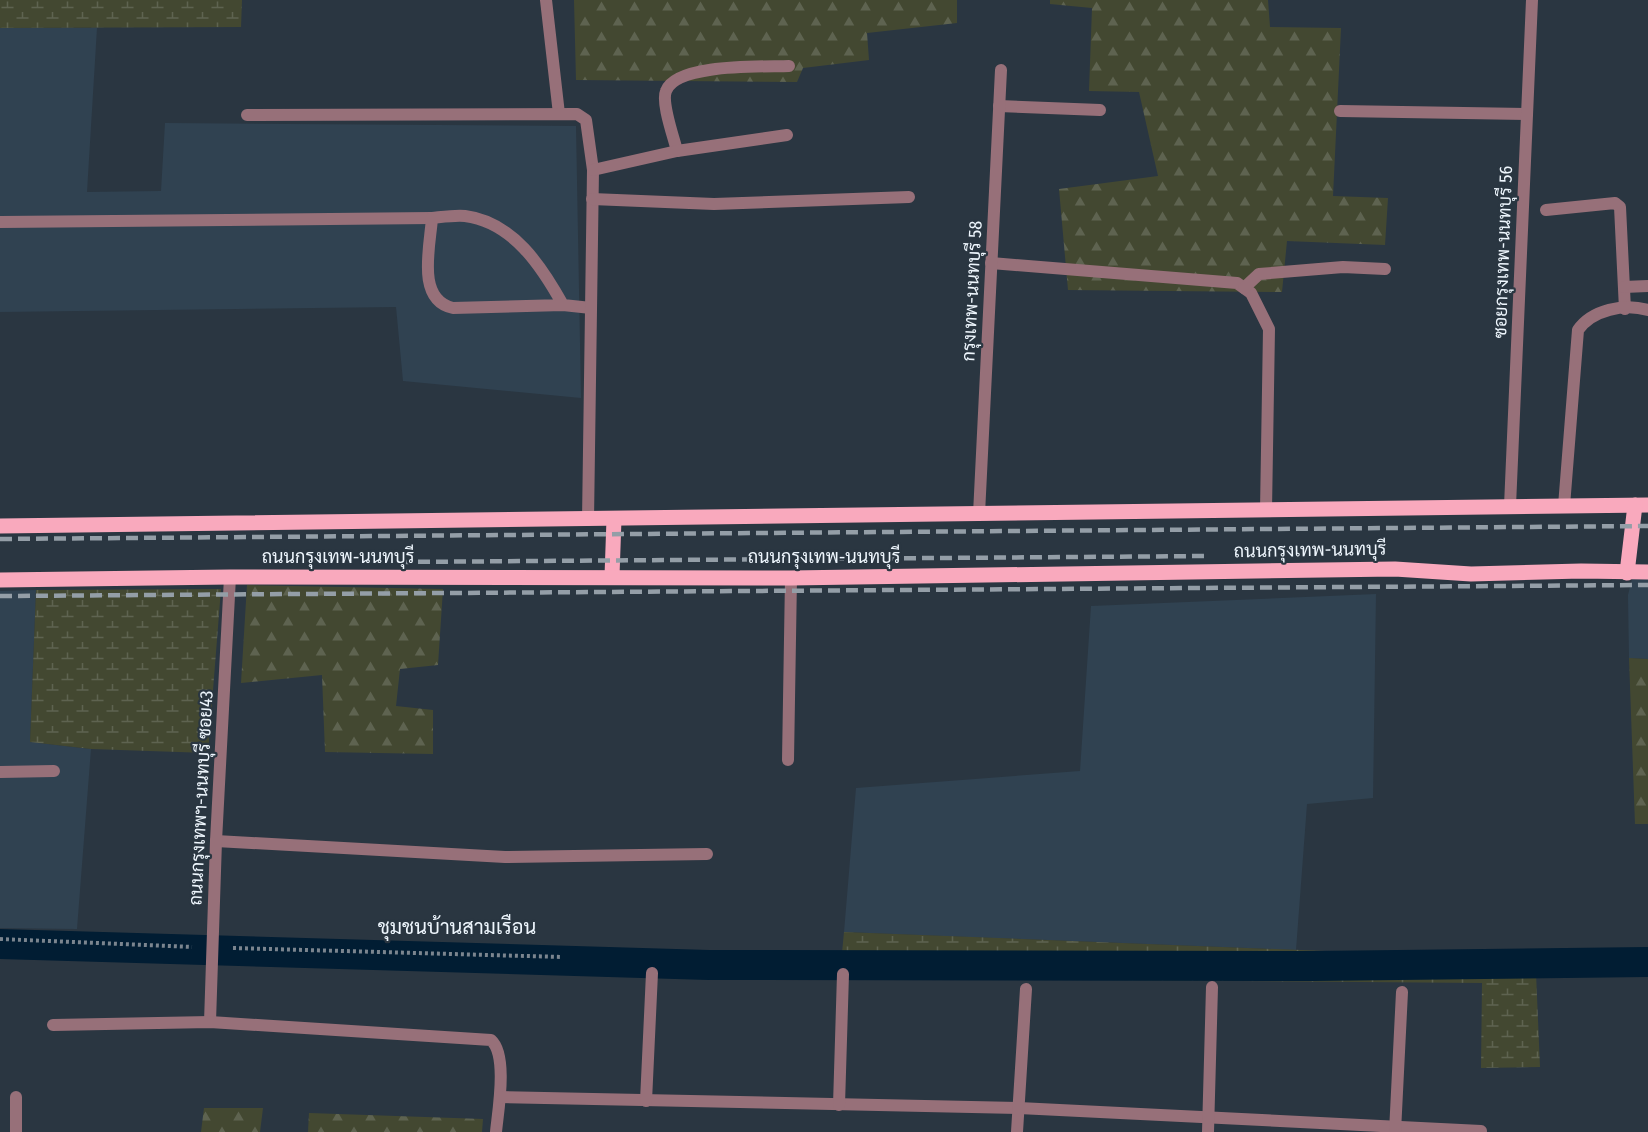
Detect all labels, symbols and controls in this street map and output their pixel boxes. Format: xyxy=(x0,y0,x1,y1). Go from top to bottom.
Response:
street label: ซอยกรุงเทพ-นนทบุรี 56 xyxy=(1487,165,1518,339)
street label: กรุงเทพ-นนทบุรี 58 xyxy=(955,220,988,362)
street label: ถนนกรุงเทพ-นนทบุรี xyxy=(1233,536,1387,563)
street label: ถนนกรุงเทพ-นนทบุรี xyxy=(262,544,415,569)
street label: ถนนกรุงเทพ-นนทบุรี xyxy=(748,544,901,569)
street label: ถนนกรุงเทพฯ-นนทบุรี ซอย43 xyxy=(182,690,219,906)
district label: ชุมชนบ้านสามเรือน xyxy=(378,913,536,941)

